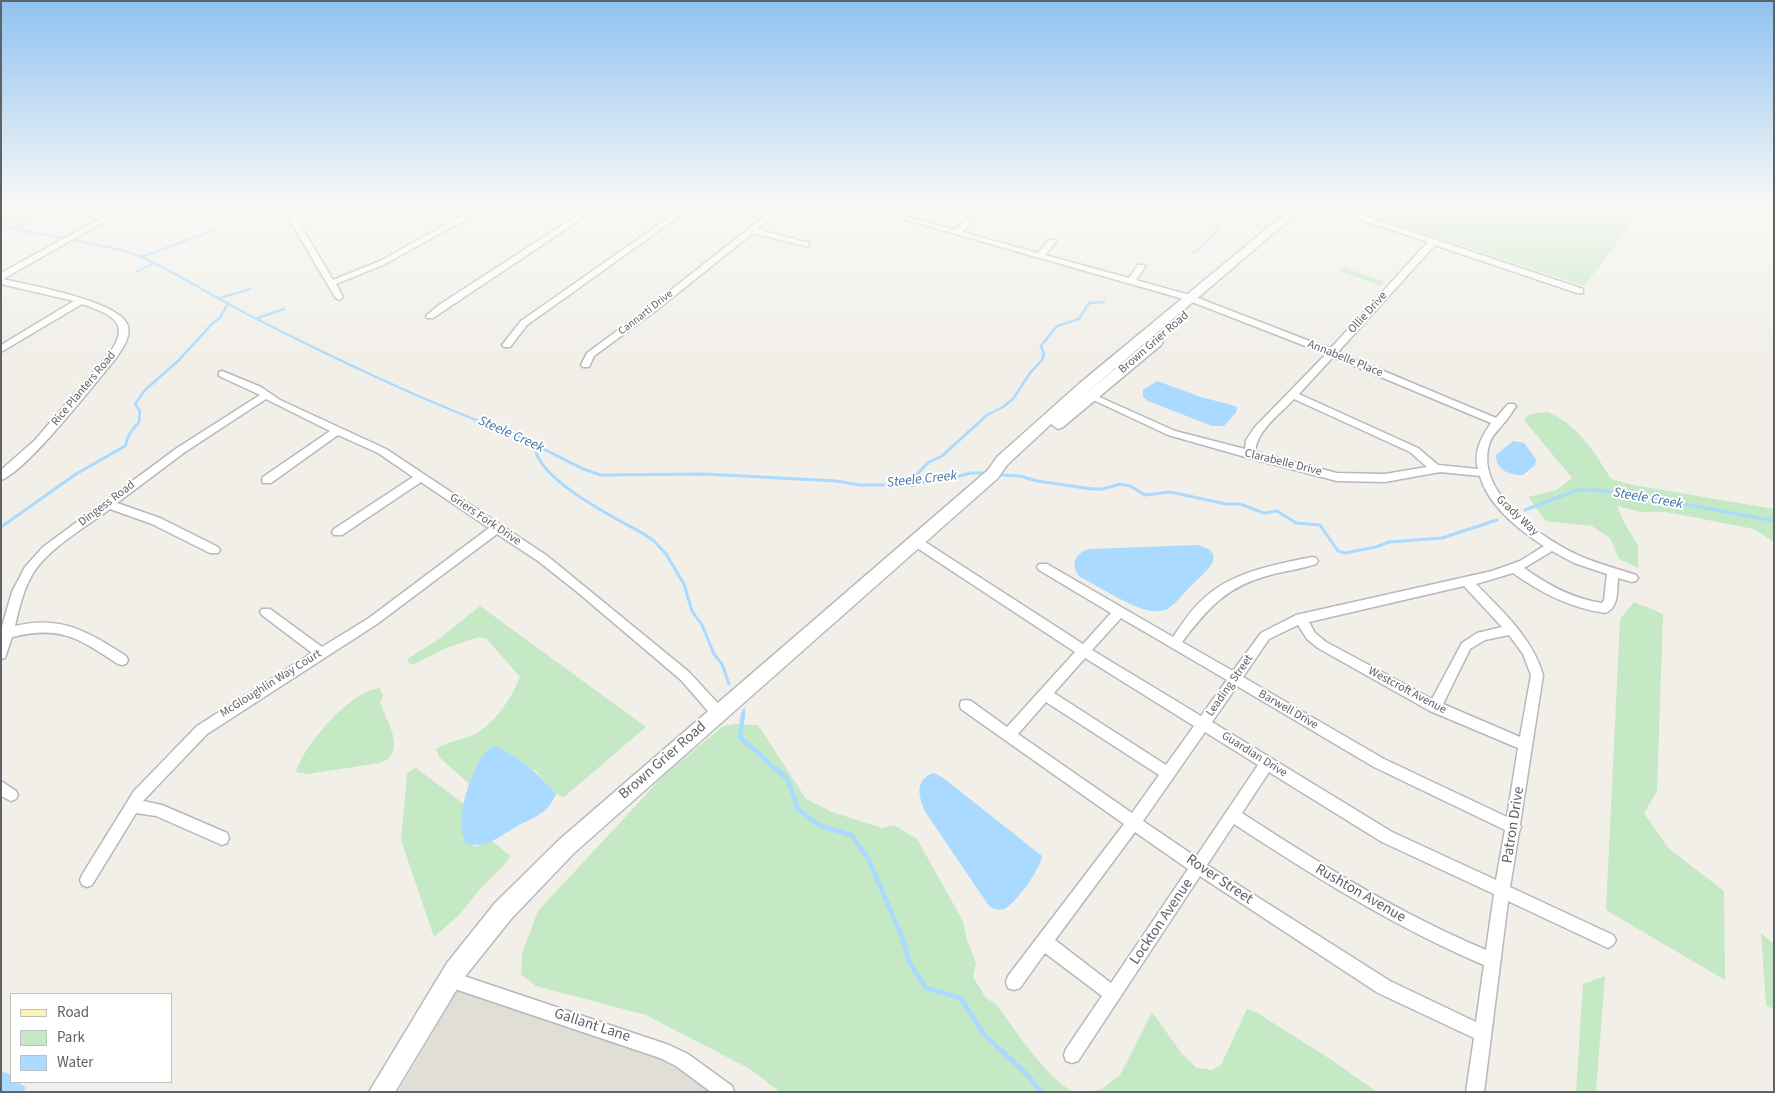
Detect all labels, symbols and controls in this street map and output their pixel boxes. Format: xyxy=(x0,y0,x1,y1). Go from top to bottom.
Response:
street label: Cannarti Drive xyxy=(616,288,676,338)
street label: Ollie Drive xyxy=(1345,289,1391,337)
street label: Brown Grier Road xyxy=(1116,309,1192,377)
street label: Annabelle Place xyxy=(1305,337,1385,381)
street label: Rice Planters Road xyxy=(49,349,119,429)
water label: Steele Creek xyxy=(475,413,547,457)
street label: Clarabelle Drive xyxy=(1243,446,1323,480)
water label: Steele Creek xyxy=(886,468,958,492)
street label: Dingess Road xyxy=(76,478,138,530)
water label: Steele Creek xyxy=(1612,485,1684,513)
street label: Griers Fork Drive xyxy=(447,491,523,549)
street label: Grady Way xyxy=(1493,493,1541,539)
street label: McGloughlin Way Court xyxy=(218,647,324,721)
street label: Leading Street xyxy=(1203,652,1257,720)
street label: Westcroft Avenue xyxy=(1365,664,1449,718)
street label: Barwell Drive xyxy=(1256,687,1320,733)
street label: Brown Grier Road xyxy=(616,718,710,804)
street label: Guardian Drive xyxy=(1219,729,1289,781)
street label: Patron Drive xyxy=(1499,785,1529,865)
street label: Rover Street xyxy=(1182,851,1256,909)
street label: Rushton Avenue xyxy=(1312,861,1408,927)
street label: Lockton Avenue xyxy=(1127,876,1197,968)
legend xyxy=(10,993,172,1083)
text: Road xyxy=(57,1002,89,1023)
street label: Gallant Lane xyxy=(552,1005,632,1047)
text: Park xyxy=(57,1027,85,1048)
text: Water xyxy=(57,1052,93,1073)

